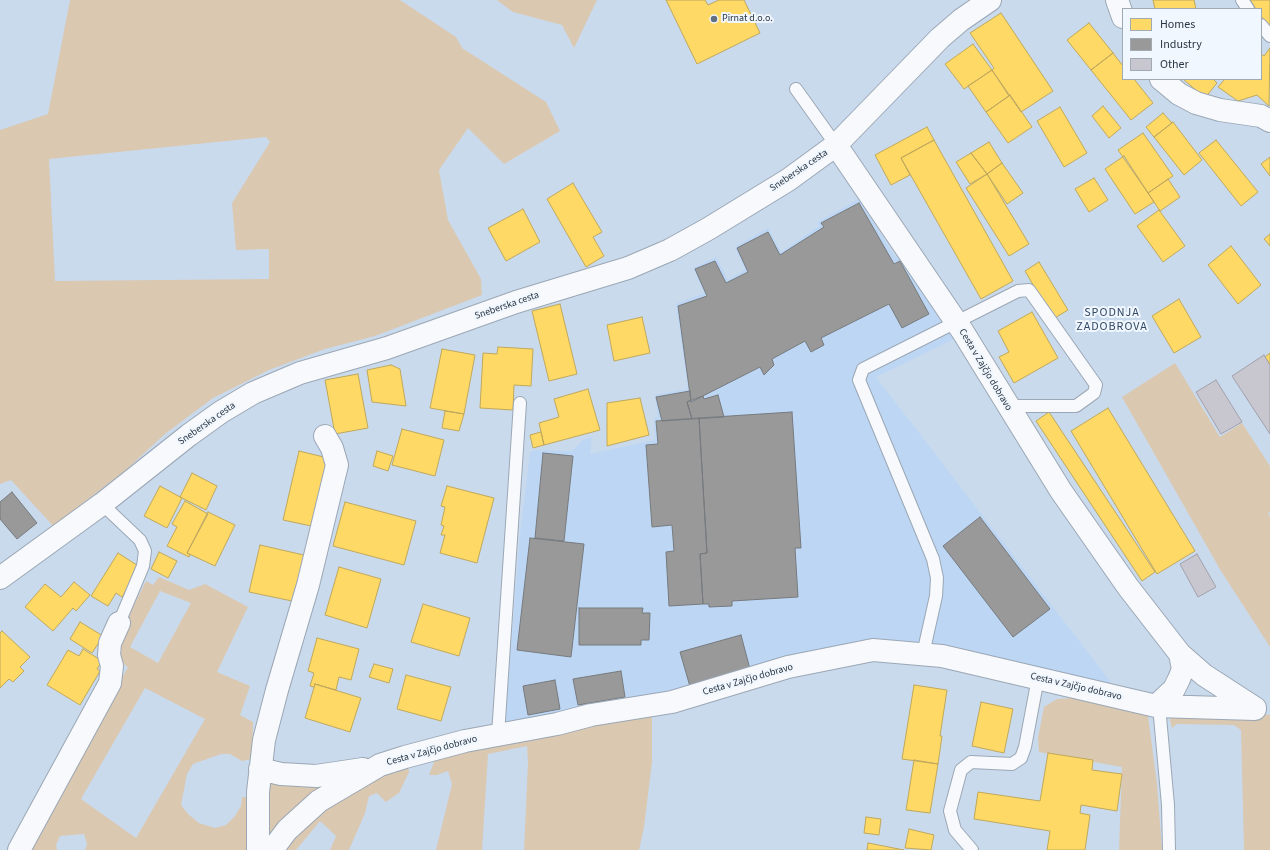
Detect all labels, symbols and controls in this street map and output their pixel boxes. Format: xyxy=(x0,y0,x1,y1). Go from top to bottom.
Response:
legend xyxy=(1122,8,1262,80)
place label: Pirnat d.o.o. xyxy=(722,13,773,25)
marker: Pirnat d.o.o. xyxy=(709,14,719,24)
text: Homes xyxy=(1160,16,1195,33)
text: Industry xyxy=(1160,36,1202,53)
text: Other xyxy=(1160,56,1189,73)
street label: Sneberska cesta xyxy=(768,147,830,195)
street label: Sneberska cesta xyxy=(473,289,541,323)
district label: SPODNJA ZADOBROVA xyxy=(1076,306,1148,334)
street label: Cesta v Zajčjo dobravo xyxy=(956,327,1014,413)
street label: Sneberska cesta xyxy=(176,400,238,448)
street label: Cesta v Zajčjo dobravo xyxy=(701,661,795,699)
street label: Cesta v Zajčjo dobravo xyxy=(1029,671,1123,703)
street label: Cesta v Zajčjo dobravo xyxy=(385,733,479,769)

